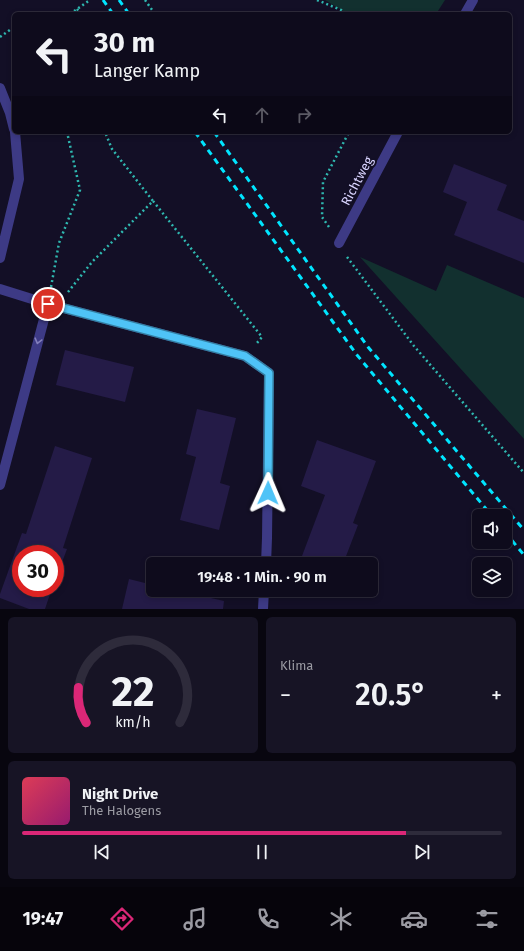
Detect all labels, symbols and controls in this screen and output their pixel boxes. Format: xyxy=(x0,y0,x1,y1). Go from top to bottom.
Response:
text: 30 m xyxy=(94,26,155,59)
icon: left xyxy=(28,28,80,80)
text: Langer Kamp xyxy=(94,60,200,82)
icon: left xyxy=(209,104,231,126)
icon: ahead xyxy=(251,104,273,126)
icon: right xyxy=(293,104,315,126)
street label: Richtweg xyxy=(338,154,376,208)
pin xyxy=(31,287,65,321)
icon: arrive xyxy=(37,293,59,315)
one-way arrow xyxy=(34,337,43,344)
position arrow xyxy=(247,472,289,514)
map controls xyxy=(472,509,512,597)
button: sound xyxy=(472,509,512,549)
speed limit sign: 30 xyxy=(12,545,64,597)
button: layers xyxy=(472,557,512,597)
text: 19:48 · 1 Min. · 90 m xyxy=(197,568,327,586)
text: Klima xyxy=(280,658,313,673)
text: 22 xyxy=(111,667,155,717)
text: 20.5° xyxy=(355,677,427,713)
text: − xyxy=(280,682,291,709)
text: + xyxy=(491,682,502,709)
text: km/h xyxy=(115,714,151,731)
text: Night Drive xyxy=(82,785,158,803)
text: The Halogens xyxy=(82,803,161,818)
icon: previous xyxy=(91,841,113,863)
icon: pause xyxy=(251,841,273,863)
icon: next xyxy=(411,841,433,863)
icon: directions xyxy=(108,905,136,933)
icon: music xyxy=(181,905,209,933)
icon: phone xyxy=(254,905,282,933)
icon: climate xyxy=(327,905,355,933)
icon: car xyxy=(400,905,428,933)
icon: filters xyxy=(473,905,501,933)
text: 19:47 xyxy=(23,908,63,930)

